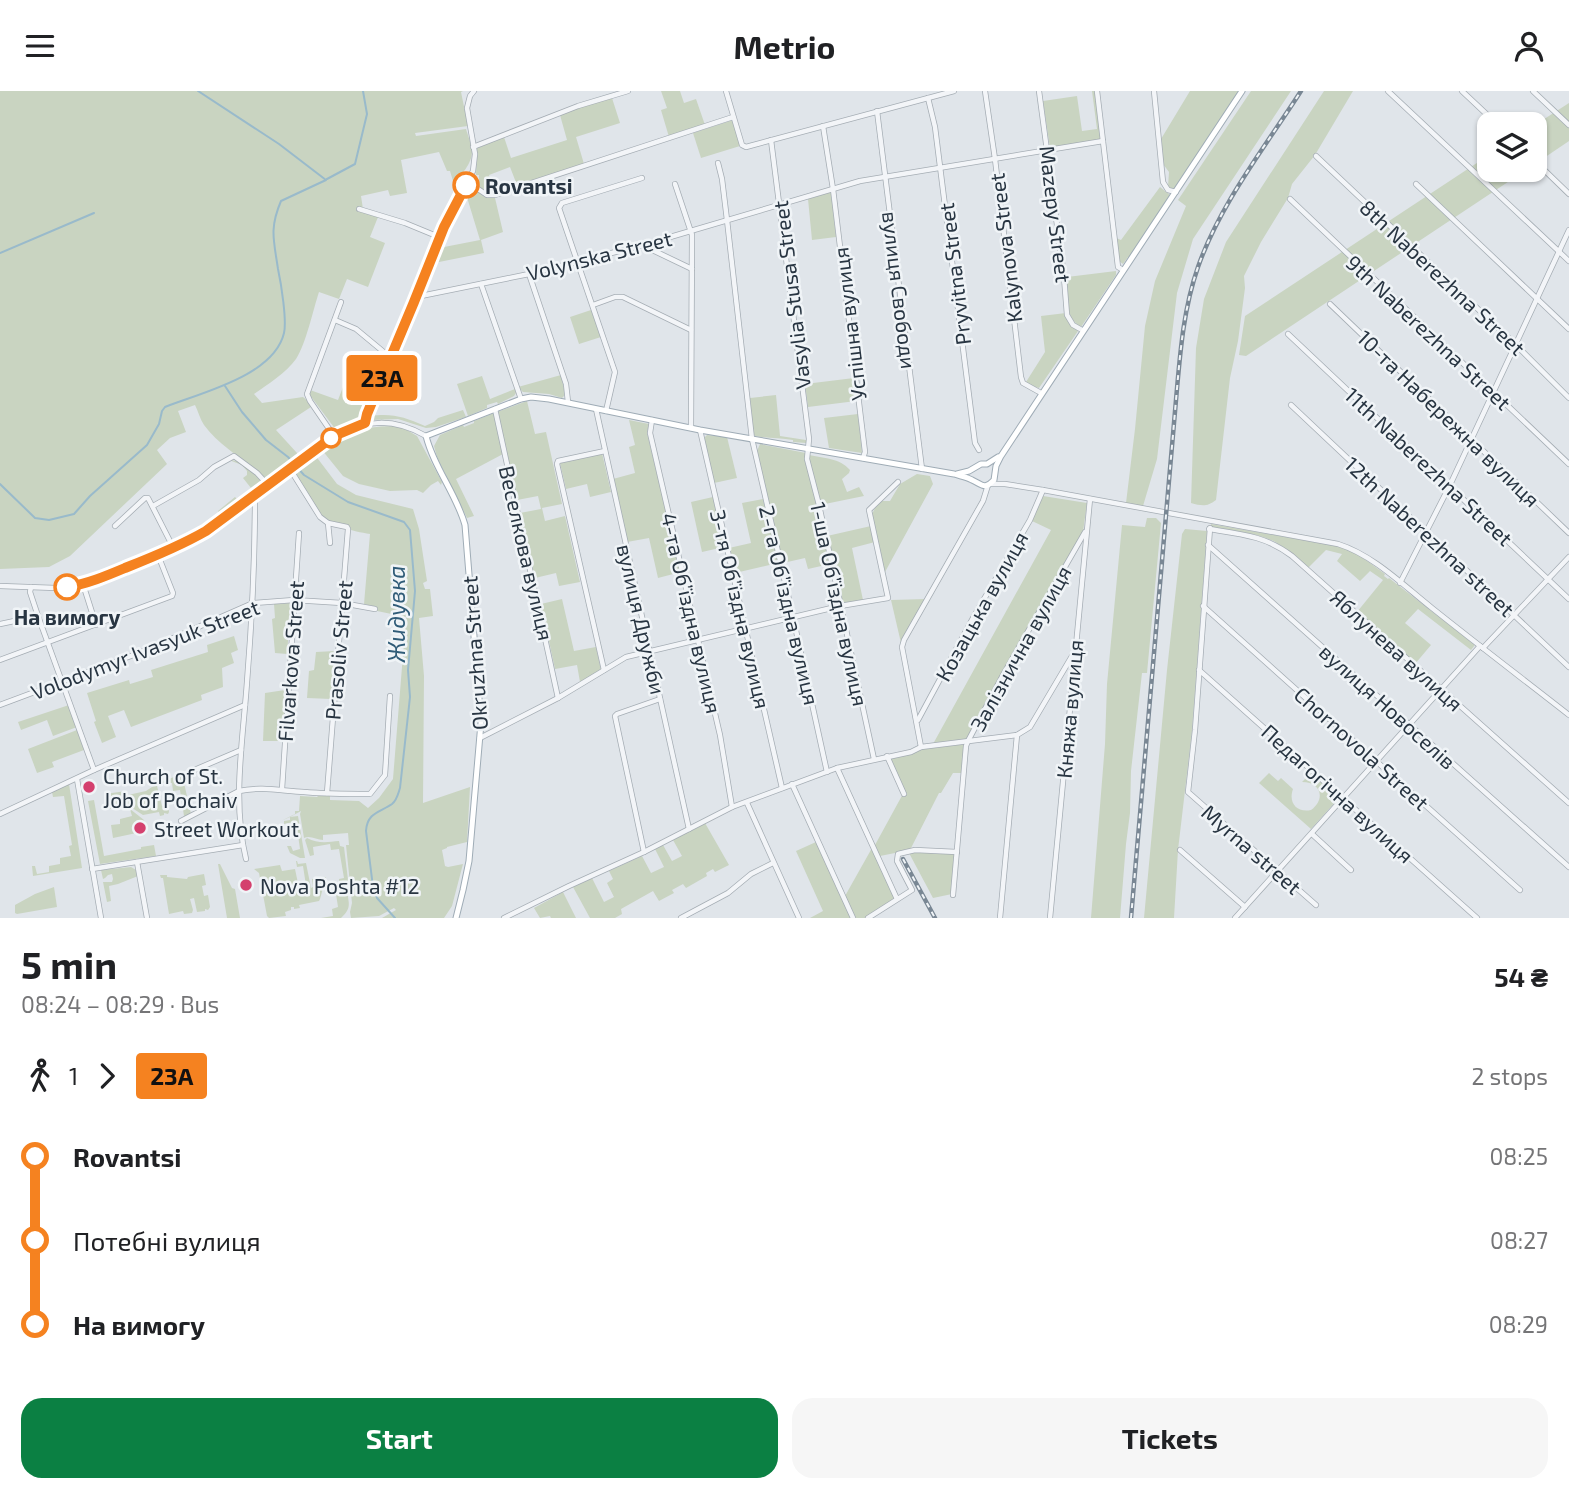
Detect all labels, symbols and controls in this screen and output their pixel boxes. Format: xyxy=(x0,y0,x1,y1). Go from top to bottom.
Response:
icon: menu xyxy=(21,27,59,65)
text: Metrio xyxy=(734,27,835,65)
icon: person xyxy=(1510,27,1548,65)
map controls xyxy=(1477,112,1547,182)
button: layers xyxy=(1477,112,1547,182)
street label: Mazepy Street xyxy=(1035,144,1077,284)
marker: Rovantsi xyxy=(453,172,479,198)
street label: Kalynova Street xyxy=(983,172,1027,324)
place label: Rovantsi xyxy=(485,173,573,198)
street label: 8th Naberezhna Street xyxy=(1355,194,1531,360)
street label: Vasylia Stusa Street xyxy=(767,199,815,391)
street label: Pryvitna Street xyxy=(933,201,975,347)
street label: вулиця Свободи xyxy=(877,210,922,370)
street label: Volynska Street xyxy=(524,225,674,285)
street label: Успішна вулиця xyxy=(827,246,872,402)
street label: 9th Naberezhna Street xyxy=(1342,249,1516,415)
street label: 10-та Набережна вулиця xyxy=(1352,324,1545,512)
line badge: 23А xyxy=(342,355,422,401)
text: 23А xyxy=(360,363,404,392)
street label: 11th Naberezhna Street xyxy=(1340,382,1518,550)
unlabelled marker xyxy=(321,428,341,448)
street label: 12th Naberezhna street xyxy=(1340,451,1520,621)
street label: Веселкова вулиця xyxy=(494,463,559,643)
street label: 1-ша Обʼїздна вулиця xyxy=(805,500,874,709)
street label: 2-га Обʼїздна вулиця xyxy=(754,503,825,708)
street label: 3-тя Обʼїздна вулиця xyxy=(705,507,776,711)
street label: 4-та Обʼїздна вулиця xyxy=(656,510,727,716)
street label: Козацька вулиця xyxy=(930,527,1033,686)
street label: вулиця Дружби xyxy=(612,541,671,697)
street label: Залізнична вулиця xyxy=(964,561,1077,735)
water label: Жидувка xyxy=(382,565,410,664)
marker: На вимогу xyxy=(54,574,80,600)
street label: Okruzhna Street xyxy=(456,575,492,731)
street label: Prasoliv Street xyxy=(319,579,357,721)
street label: Filvarkova Street xyxy=(272,580,308,742)
street label: Яблунева вулиця xyxy=(1325,584,1468,717)
street label: Volodymyr Ivasyuk Street xyxy=(27,594,263,704)
place label: На вимогу xyxy=(14,604,120,629)
street label: вулиця Новоселів xyxy=(1314,638,1461,774)
street label: Княжа вулиця xyxy=(1050,639,1089,779)
street label: Chornovola Street xyxy=(1290,681,1434,815)
street label: Педагогічна вулиця xyxy=(1256,718,1419,868)
place label: Church of St. Job of Pochaiv xyxy=(103,763,237,812)
marker: Church of St. Job of Pochaiv xyxy=(81,779,97,795)
street label: Myrna street xyxy=(1197,799,1307,899)
place label: Street Workout xyxy=(154,816,299,841)
marker: Street Workout xyxy=(132,820,148,836)
place label: Nova Poshta #12 xyxy=(260,873,420,898)
marker: Nova Poshta #12 xyxy=(238,877,254,893)
text: 5 min xyxy=(21,941,117,987)
text: 54 ₴ xyxy=(1494,961,1548,992)
text: 08:24 – 08:29 · Bus xyxy=(21,990,219,1018)
icon: walk xyxy=(21,1057,59,1095)
icon: forward xyxy=(88,1057,126,1095)
text: 23А xyxy=(150,1061,193,1090)
text: 1 xyxy=(69,1062,78,1090)
text: 2 stops xyxy=(1471,1062,1548,1090)
text: Rovantsi xyxy=(73,1141,181,1172)
text: 08:25 xyxy=(1489,1142,1548,1170)
text: Потебні вулиця xyxy=(73,1225,261,1256)
text: 08:27 xyxy=(1490,1226,1548,1254)
text: На вимогу xyxy=(73,1309,205,1340)
text: 08:29 xyxy=(1489,1310,1548,1338)
button: Start xyxy=(21,1398,778,1478)
button: Tickets xyxy=(792,1398,1548,1478)

